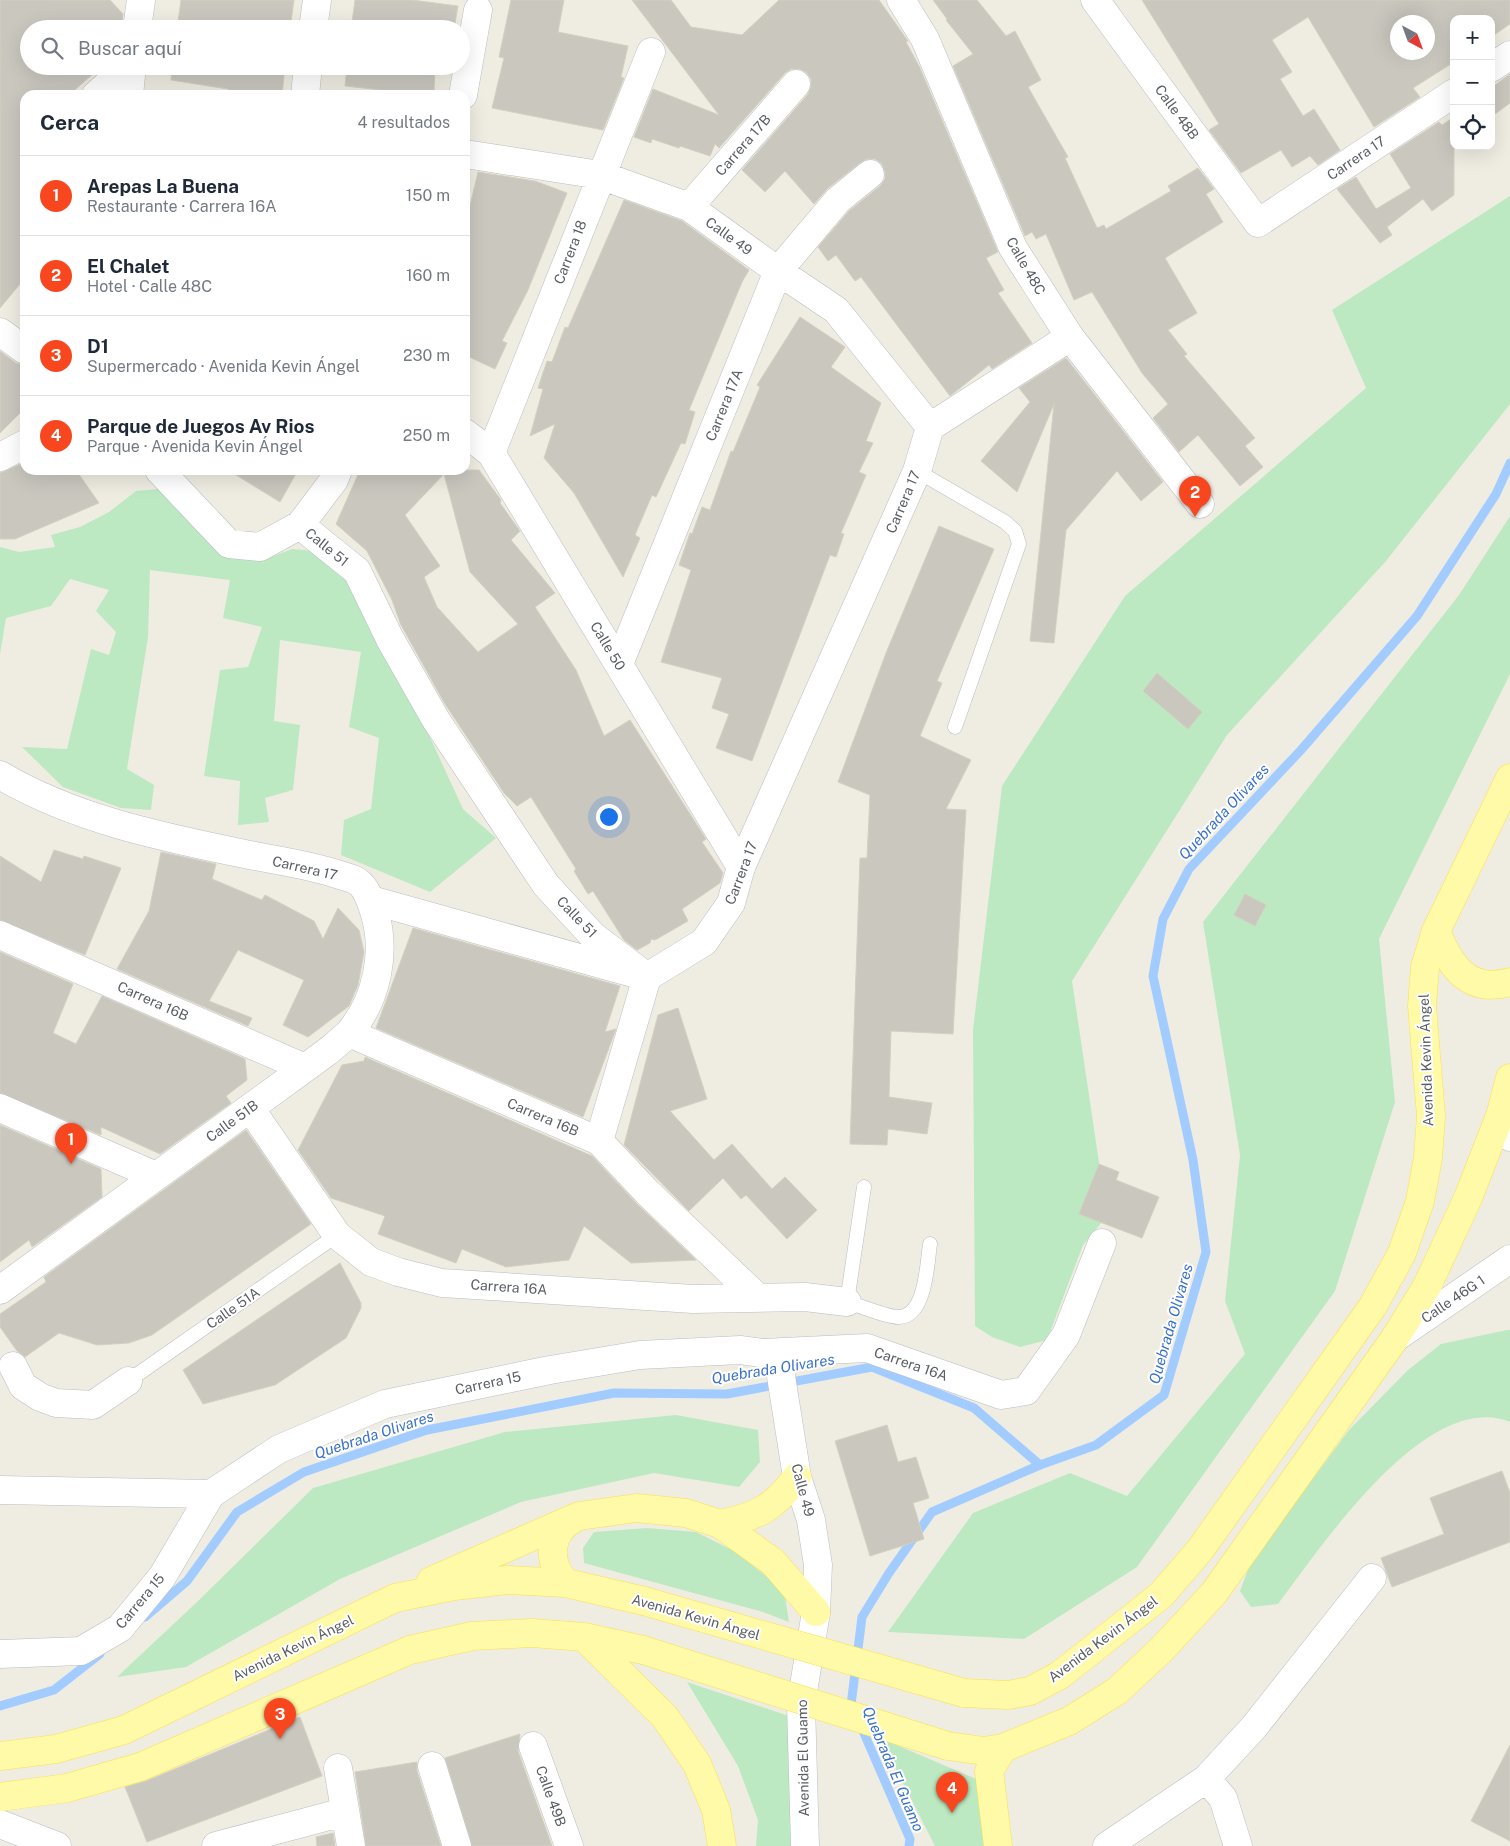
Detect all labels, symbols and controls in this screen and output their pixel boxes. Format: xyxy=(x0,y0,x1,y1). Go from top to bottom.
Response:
north arrow xyxy=(1390,15,1435,60)
map controls xyxy=(1450,15,1495,150)
button: + xyxy=(1450,15,1495,60)
search box xyxy=(20,20,470,75)
icon: search xyxy=(38,34,66,62)
text: Buscar aquí xyxy=(78,37,182,59)
button: − xyxy=(1450,60,1495,105)
street label: Calle 48B xyxy=(1152,82,1202,142)
button: locate xyxy=(1450,105,1495,150)
text: Cerca xyxy=(40,110,99,135)
street label: Carrera 17B xyxy=(712,111,774,179)
text: 4 resultados xyxy=(358,113,450,132)
street label: Carrera 17 xyxy=(1324,133,1388,183)
text: Arepas La Buena xyxy=(87,175,239,197)
text: 1 xyxy=(53,186,59,205)
text: 150 m xyxy=(406,186,450,205)
text: Restaurante · Carrera 16A xyxy=(87,197,277,216)
street label: Calle 49 xyxy=(702,214,756,258)
street label: Carrera 18 xyxy=(550,218,590,286)
street label: Calle 48C xyxy=(1003,234,1049,298)
text: El Chalet xyxy=(87,255,169,277)
text: 2 xyxy=(51,266,61,285)
text: 160 m xyxy=(406,266,450,285)
text: Hotel · Calle 48C xyxy=(87,277,212,296)
text: D1 xyxy=(87,335,109,357)
text: 3 xyxy=(51,346,61,365)
text: 230 m xyxy=(403,346,450,365)
text: Supermercado · Avenida Kevin Ángel xyxy=(87,357,360,376)
street label: Carrera 17A xyxy=(702,367,746,443)
text: Parque de Juegos Av Rios xyxy=(87,415,315,437)
text: 4 xyxy=(51,426,61,445)
text: 250 m xyxy=(403,426,450,445)
text: Parque · Avenida Kevin Ángel xyxy=(87,437,303,456)
street label: Carrera 17 xyxy=(883,468,923,536)
pin: 2 xyxy=(1179,476,1211,517)
street label: Calle 51 xyxy=(302,525,352,569)
street label: Calle 50 xyxy=(587,619,629,673)
water label: Quebrada Olivares xyxy=(1175,760,1272,863)
your location xyxy=(596,804,622,830)
street label: Carrera 17 xyxy=(722,839,760,907)
street label: Carrera 17 xyxy=(271,853,339,883)
street label: Calle 51 xyxy=(553,893,601,941)
street label: Carrera 16B xyxy=(115,978,191,1024)
street label: Avenida Kevin Ángel xyxy=(1415,993,1436,1127)
street label: Carrera 16B xyxy=(505,1095,581,1139)
street label: Calle 51B xyxy=(203,1097,261,1145)
pin: 1 xyxy=(55,1123,87,1164)
water label: Quebrada Olivares xyxy=(1145,1262,1196,1386)
street label: Calle 46G 1 xyxy=(1418,1272,1488,1326)
street label: Carrera 16A xyxy=(470,1276,548,1298)
street label: Calle 51A xyxy=(203,1284,263,1332)
street label: Carrera 16A xyxy=(872,1344,950,1384)
water label: Quebrada Olivares xyxy=(710,1350,836,1387)
street label: Carrera 15 xyxy=(454,1368,522,1398)
water label: Quebrada Olivares xyxy=(312,1407,436,1462)
street label: Calle 49 xyxy=(788,1462,818,1518)
street label: Carrera 15 xyxy=(112,1570,168,1632)
street label: Avenida Kevin Ángel xyxy=(630,1590,762,1643)
street label: Avenida Kevin Ángel xyxy=(1045,1592,1161,1685)
street label: Avenida Kevin Ángel xyxy=(229,1611,356,1684)
pin: 3 xyxy=(264,1698,296,1739)
street label: Avenida El Guamo xyxy=(794,1699,812,1817)
water label: Quebrada El Guamo xyxy=(859,1704,928,1834)
street label: Calle 49B xyxy=(533,1763,569,1829)
pin: 4 xyxy=(936,1772,968,1813)

